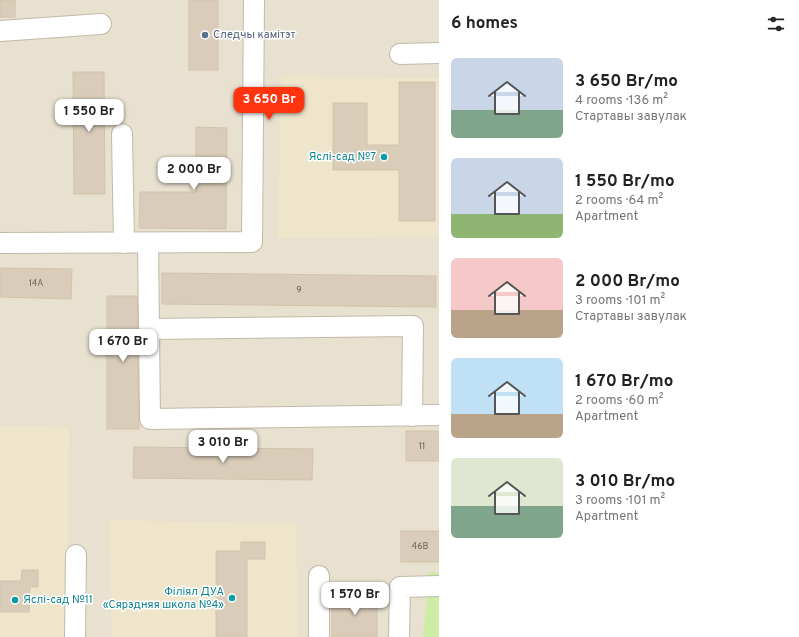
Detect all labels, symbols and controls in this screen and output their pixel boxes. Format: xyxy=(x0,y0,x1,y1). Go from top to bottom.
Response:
text: 6 homes xyxy=(451,13,518,35)
icon: filters xyxy=(765,13,787,35)
place label: Следчы камітэт xyxy=(213,28,296,42)
marker: Следчы камітэт xyxy=(200,30,210,40)
text: 3 650 Br/mo xyxy=(575,71,678,93)
icon: home xyxy=(483,74,531,122)
pin: 3 650 Br xyxy=(228,87,310,121)
text: 3 650 Br xyxy=(242,92,296,108)
text: 4 rooms · 136 m² xyxy=(575,93,668,109)
pin: 1 550 Br xyxy=(48,99,130,133)
text: 1 550 Br xyxy=(64,104,114,120)
text: Стартавы завулак xyxy=(575,109,687,125)
place label: Яслі-сад №7 xyxy=(309,150,376,164)
marker: Яслі-сад №7 xyxy=(379,152,389,162)
pin: 2 000 Br xyxy=(153,157,235,191)
text: 2 000 Br xyxy=(167,162,221,178)
text: 1 550 Br/mo xyxy=(575,171,675,193)
icon: home xyxy=(483,174,531,222)
text: 2 rooms · 64 m² xyxy=(575,193,663,209)
text: Apartment xyxy=(575,209,638,225)
text: 2 000 Br/mo xyxy=(575,271,680,293)
icon: home xyxy=(483,274,531,322)
house number: 14А xyxy=(29,278,43,289)
house number: 9 xyxy=(296,285,302,296)
text: 3 rooms · 101 m² xyxy=(575,293,665,309)
text: Стартавы завулак xyxy=(575,309,687,325)
pin: 1 670 Br xyxy=(82,329,164,363)
text: 1 670 Br xyxy=(98,334,148,350)
text: 1 670 Br/mo xyxy=(575,371,673,393)
icon: home xyxy=(483,374,531,422)
text: 2 rooms · 60 m² xyxy=(575,393,664,409)
text: Apartment xyxy=(575,409,638,425)
pin: 3 010 Br xyxy=(182,430,264,464)
text: 3 010 Br xyxy=(198,435,248,451)
house number: 11 xyxy=(419,441,425,452)
text: 3 010 Br/mo xyxy=(575,471,675,493)
icon: home xyxy=(483,474,531,522)
text: 3 rooms · 101 m² xyxy=(575,493,665,509)
text: Apartment xyxy=(575,509,638,525)
house number: 46В xyxy=(412,541,429,552)
pin: 1 570 Br xyxy=(314,582,396,616)
place label: Філіял ДУА «Сярэдняя школа №4» xyxy=(103,585,224,612)
text: 1 570 Br xyxy=(330,587,380,603)
place label: Яслі-сад №11 xyxy=(23,593,93,607)
marker: Філіял ДУА «Сярэдняя школа №4» xyxy=(227,593,237,603)
marker: Яслі-сад №11 xyxy=(10,595,20,605)

